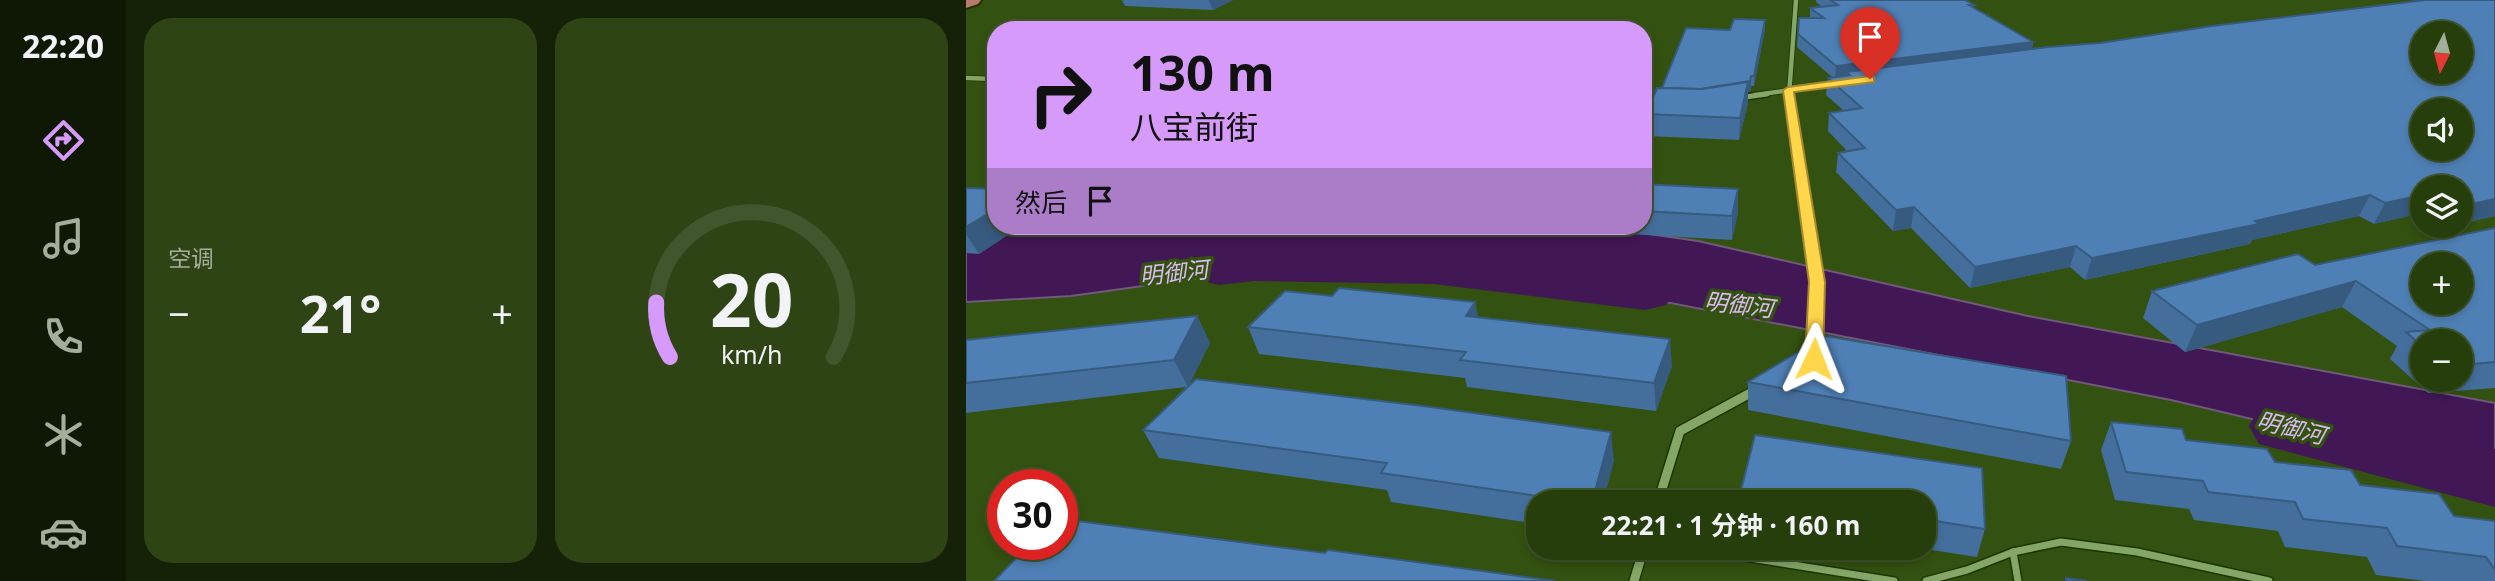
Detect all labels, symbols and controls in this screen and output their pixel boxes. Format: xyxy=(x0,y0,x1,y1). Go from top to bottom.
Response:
pin xyxy=(1840,7,1900,79)
icon: arrive xyxy=(1851,18,1889,56)
north arrow xyxy=(2410,21,2473,84)
map controls xyxy=(2410,21,2473,392)
text: 22:20 xyxy=(22,24,104,67)
text: 130 m xyxy=(1130,39,1275,105)
icon: right xyxy=(1015,49,1106,140)
button: sound xyxy=(2410,98,2473,161)
text: 八宝前街 xyxy=(1130,105,1258,148)
icon: directions xyxy=(39,116,88,165)
button: layers xyxy=(2410,175,2473,238)
icon: arrive xyxy=(1081,182,1119,220)
text: 然后 xyxy=(1015,184,1067,220)
icon: music xyxy=(39,214,88,263)
text: 空调 xyxy=(168,242,214,274)
text: 20 xyxy=(710,249,793,348)
water label: 明御河 xyxy=(1138,252,1214,292)
button: + xyxy=(2410,252,2473,315)
text: 21° xyxy=(300,277,381,348)
water label: 明御河 xyxy=(1703,284,1779,325)
text: − xyxy=(168,287,190,339)
text: + xyxy=(491,287,513,339)
icon: phone xyxy=(39,312,88,361)
position arrow xyxy=(1777,322,1851,396)
button: − xyxy=(2410,329,2473,392)
text: km/h xyxy=(721,336,782,370)
water label: 明御河 xyxy=(2254,403,2332,452)
icon: climate xyxy=(39,410,88,459)
speed limit sign: 30 xyxy=(987,469,1078,560)
text: 22:21 · 1 分钟 · 160 m xyxy=(1602,507,1860,543)
icon: car xyxy=(39,508,88,557)

